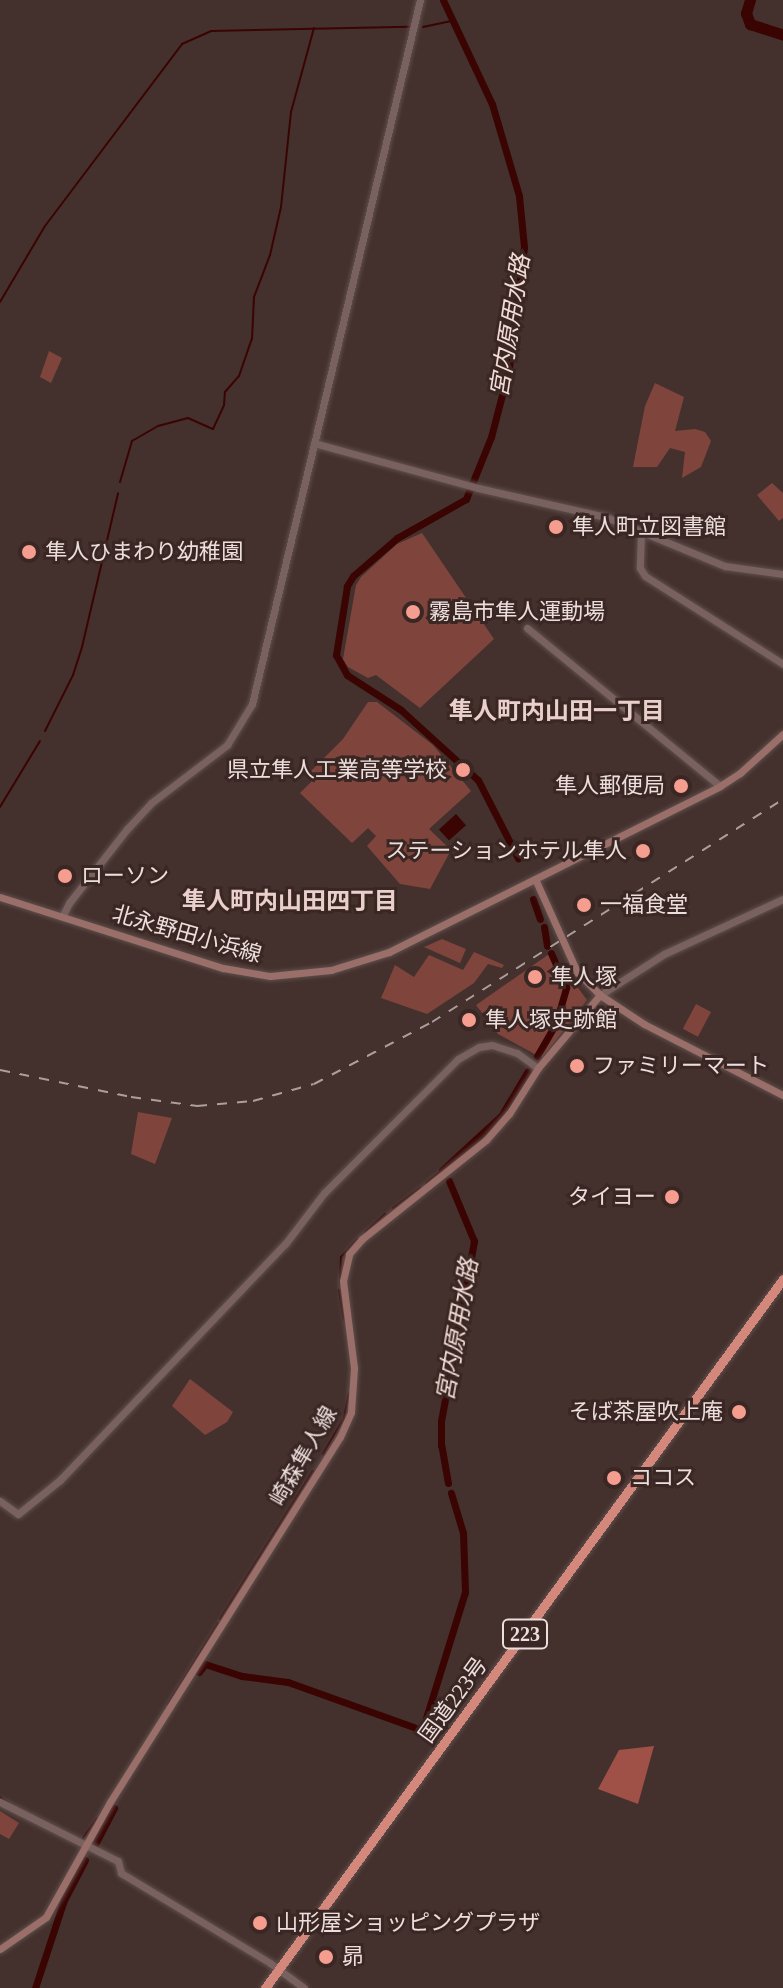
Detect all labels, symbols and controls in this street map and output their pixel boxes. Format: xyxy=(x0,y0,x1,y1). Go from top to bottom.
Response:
water label: 宮内原用水路 xyxy=(486,253,536,399)
place label: 隼人町立図書館 xyxy=(572,514,726,540)
marker: 隼人町立図書館 xyxy=(547,518,565,536)
place label: 隼人ひまわり幼稚園 xyxy=(45,539,243,565)
marker: 隼人ひまわり幼稚園 xyxy=(20,543,38,561)
place label: 霧島市隼人運動場 xyxy=(429,599,605,625)
marker: 霧島市隼人運動場 xyxy=(404,603,422,621)
district label: 隼人町内山田一丁目 xyxy=(449,698,665,726)
place label: 県立隼人工業高等学校 xyxy=(227,757,447,783)
marker: 県立隼人工業高等学校 xyxy=(454,761,472,779)
place label: 隼人郵便局 xyxy=(555,773,665,799)
marker: 隼人郵便局 xyxy=(672,777,690,795)
place label: ステーションホテル隼人 xyxy=(385,838,627,864)
marker: ステーションホテル隼人 xyxy=(634,842,652,860)
place label: ローソン xyxy=(81,863,169,889)
marker: ローソン xyxy=(56,867,74,885)
district label: 隼人町内山田四丁目 xyxy=(182,888,398,916)
place label: 一福食堂 xyxy=(600,892,688,918)
marker: 一福食堂 xyxy=(575,896,593,914)
street label: 北永野田小浜線 xyxy=(109,900,265,968)
place label: 隼人塚 xyxy=(551,964,617,990)
marker: 隼人塚 xyxy=(526,968,544,986)
place label: 隼人塚史跡館 xyxy=(485,1007,617,1033)
marker: 隼人塚史跡館 xyxy=(460,1011,478,1029)
place label: ファミリーマート xyxy=(593,1053,769,1079)
marker: ファミリーマート xyxy=(568,1057,586,1075)
place label: タイヨー xyxy=(568,1184,656,1210)
marker: タイヨー xyxy=(663,1188,681,1206)
water label: 宮内原用水路 xyxy=(431,1257,485,1403)
place label: そば茶屋吹上庵 xyxy=(569,1399,723,1425)
street label: 崎森隼人線 xyxy=(264,1402,342,1510)
marker: そば茶屋吹上庵 xyxy=(730,1403,748,1421)
place label: ココス xyxy=(630,1465,696,1491)
marker: ココス xyxy=(605,1469,623,1487)
road number: 223 xyxy=(501,1618,549,1650)
street label: 国道223号 xyxy=(413,1652,493,1748)
place label: 山形屋ショッピングプラザ xyxy=(276,1910,540,1936)
marker: 山形屋ショッピングプラザ xyxy=(251,1914,269,1932)
place label: 昴 xyxy=(342,1944,364,1970)
marker: 昴 xyxy=(317,1948,335,1966)

